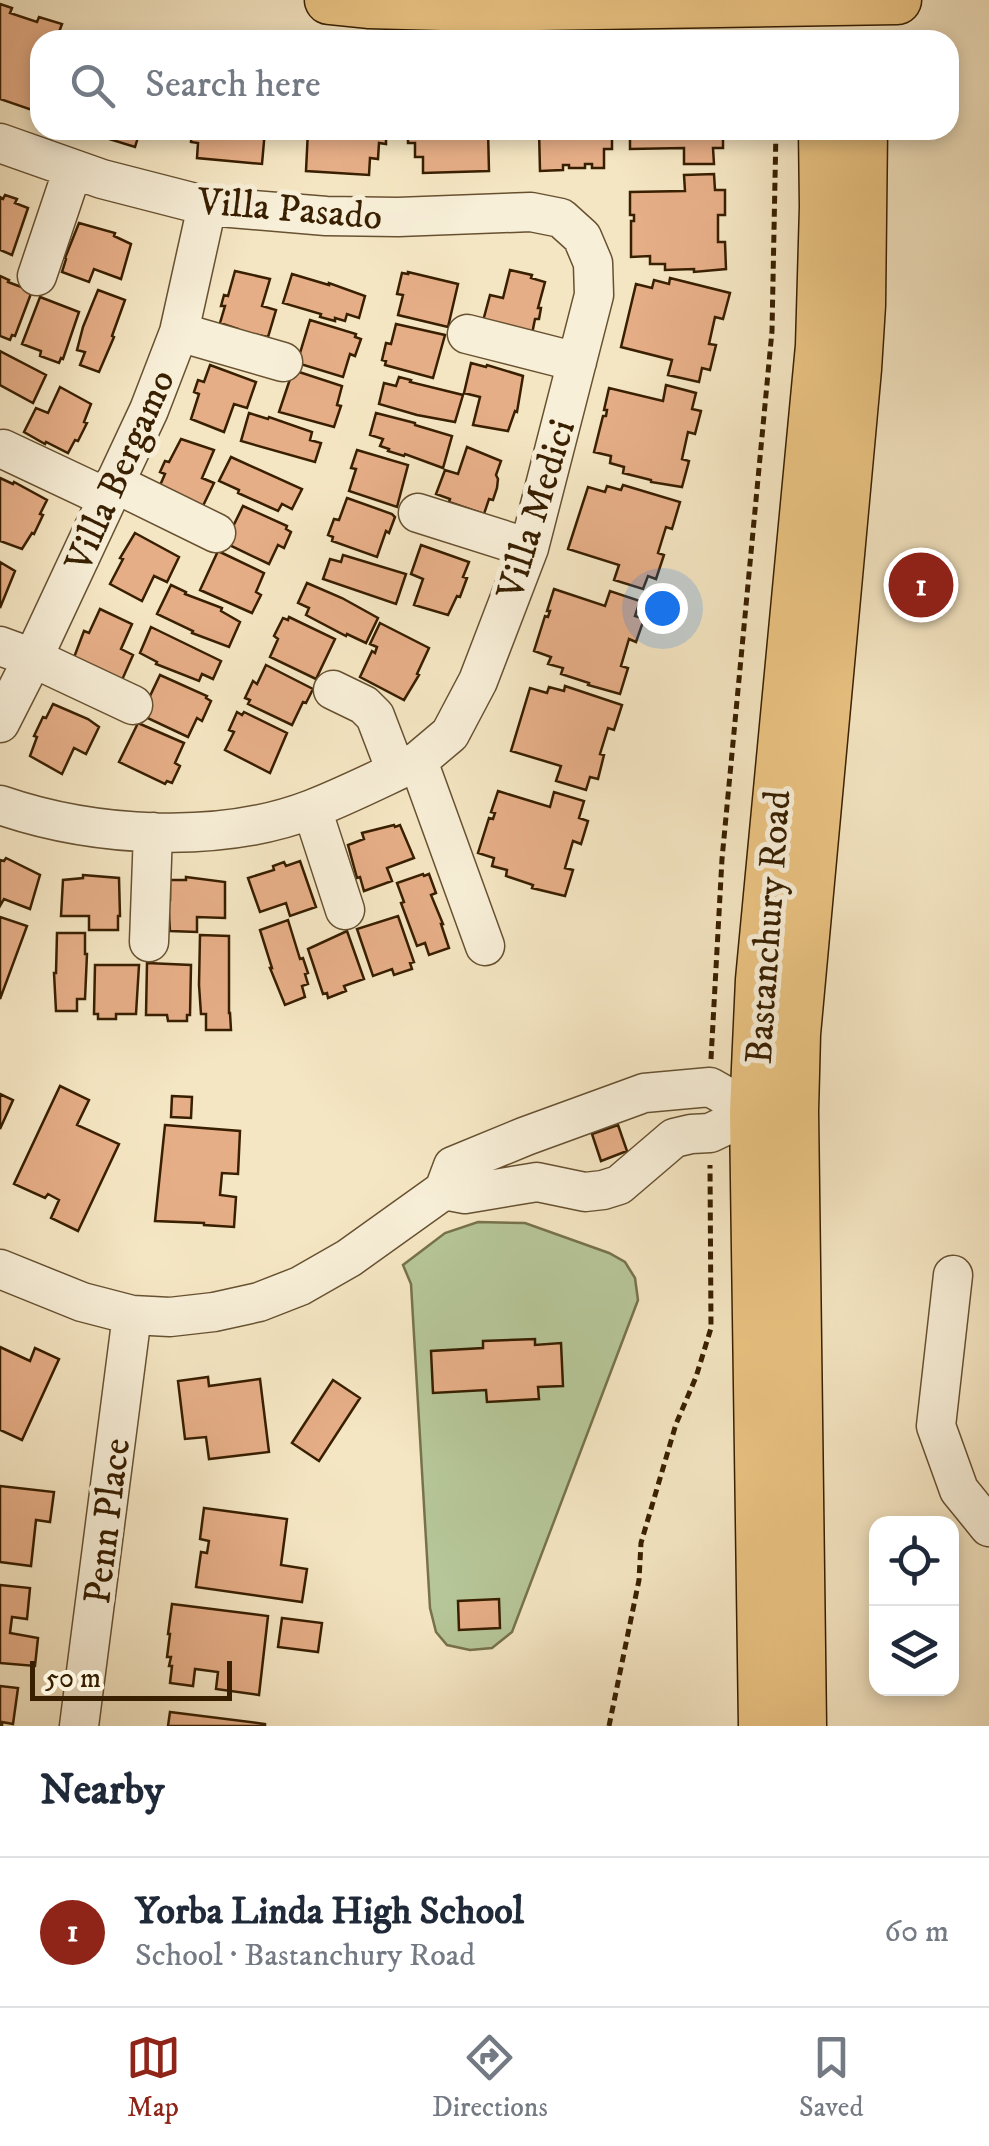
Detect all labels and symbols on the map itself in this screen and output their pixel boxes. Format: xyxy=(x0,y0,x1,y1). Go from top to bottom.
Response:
street label: Villa Pasado xyxy=(195,178,384,242)
street label: Villa Bergamo xyxy=(55,362,187,580)
street label: Villa Medici xyxy=(487,414,587,606)
pin: 1 xyxy=(888,548,954,622)
your location xyxy=(637,583,688,634)
street label: Bastanchury Road xyxy=(735,789,803,1066)
street label: Penn Place xyxy=(74,1436,142,1607)
scale bar xyxy=(30,1656,232,1700)

